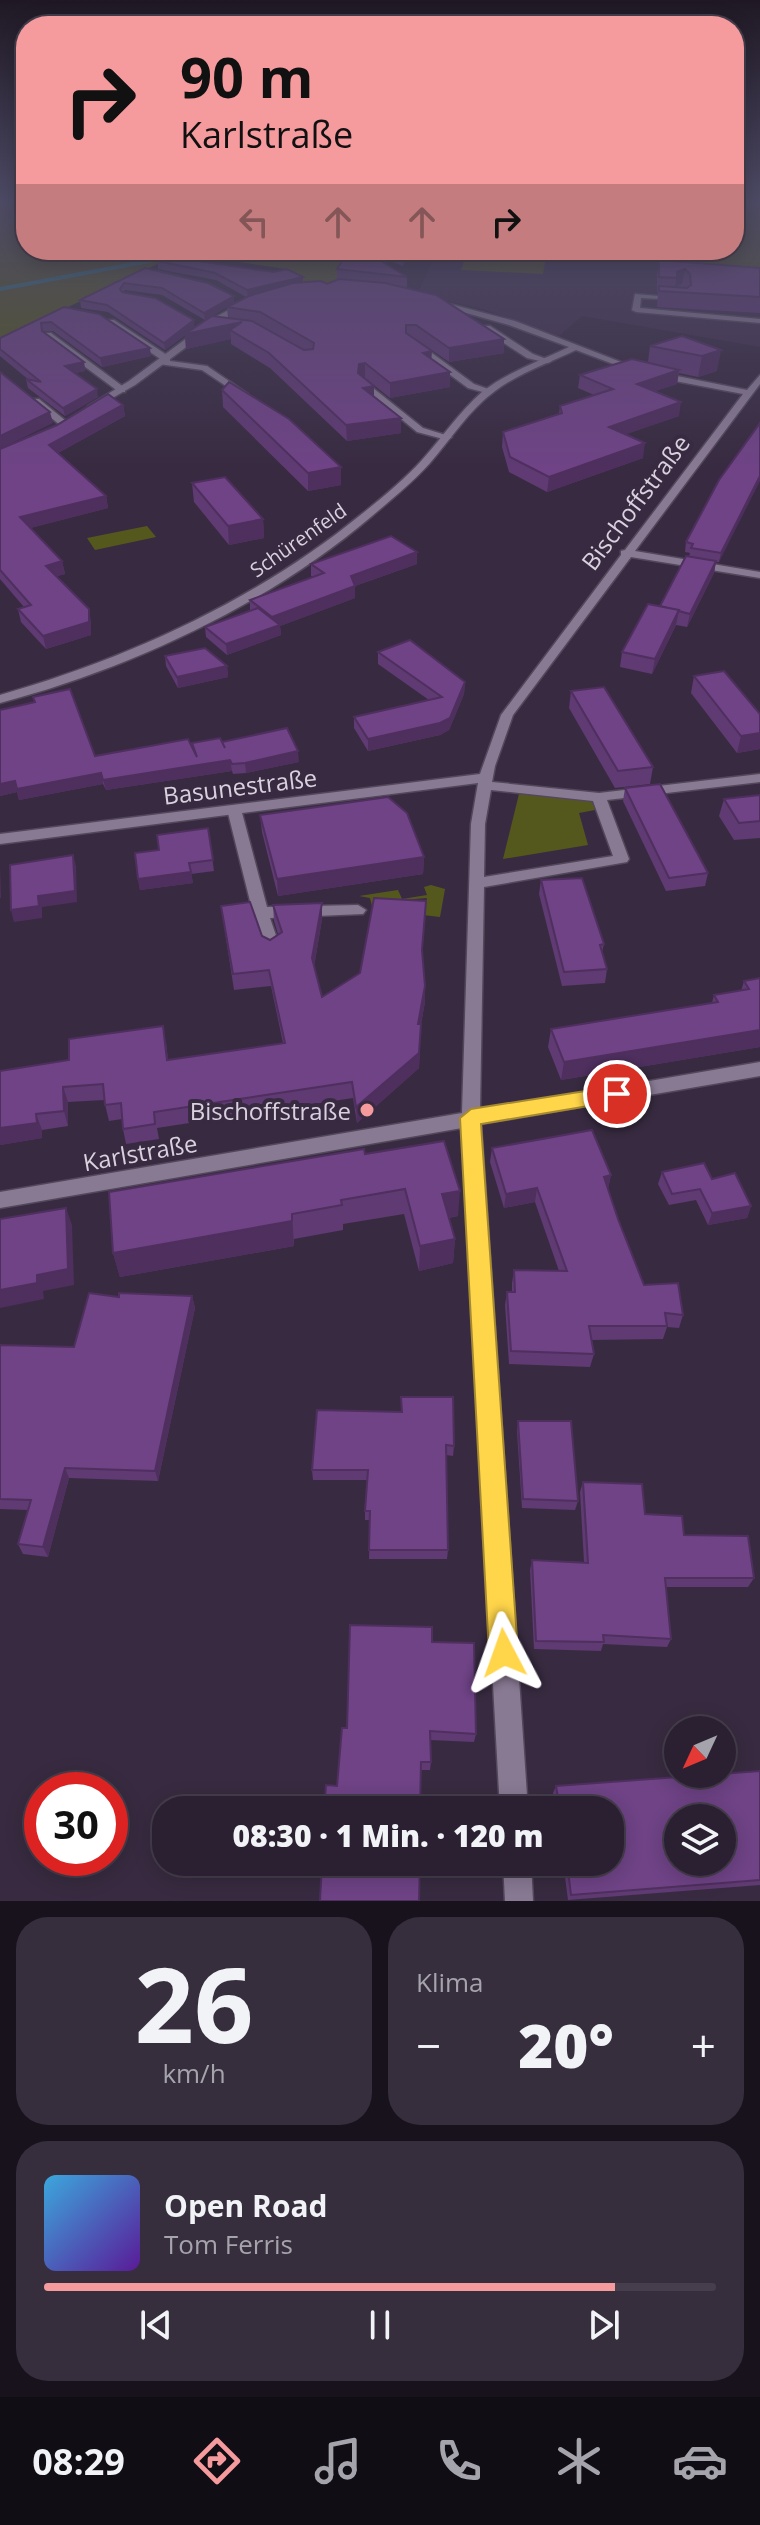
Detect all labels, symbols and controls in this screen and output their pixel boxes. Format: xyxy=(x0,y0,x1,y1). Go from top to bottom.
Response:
text: 90 m xyxy=(180,38,314,114)
icon: right xyxy=(48,48,152,152)
text: Karlstraße xyxy=(180,110,353,159)
icon: left xyxy=(232,200,276,244)
icon: ahead xyxy=(316,200,360,244)
icon: ahead xyxy=(400,200,444,244)
icon: right xyxy=(484,200,528,244)
street label: Bischoffstraße xyxy=(573,428,697,576)
street label: Schürenfeld xyxy=(244,497,352,583)
street label: Basunestraße xyxy=(161,760,319,812)
pin xyxy=(583,1060,651,1128)
icon: arrive xyxy=(595,1072,639,1116)
place label: Bischoffstraße xyxy=(190,1094,351,1127)
marker: Bischoffstraße xyxy=(358,1101,376,1119)
street label: Karlstraße xyxy=(80,1126,200,1178)
position arrow xyxy=(462,1611,546,1695)
north arrow xyxy=(664,1716,736,1788)
map controls xyxy=(664,1716,736,1876)
speed limit sign: 30 xyxy=(24,1772,128,1876)
button: layers xyxy=(664,1804,736,1876)
text: 08:30 · 1 Min. · 120 m xyxy=(233,1815,543,1856)
text: 26 xyxy=(135,1932,253,2073)
text: Klima xyxy=(416,1964,484,2000)
text: 20° xyxy=(518,2004,614,2086)
text: − xyxy=(416,2015,441,2075)
text: + xyxy=(691,2015,716,2075)
text: km/h xyxy=(162,2055,226,2091)
text: Open Road xyxy=(164,2185,328,2226)
text: Tom Ferris xyxy=(164,2226,293,2262)
icon: previous xyxy=(134,2303,178,2347)
icon: pause xyxy=(358,2303,402,2347)
icon: next xyxy=(582,2303,626,2347)
icon: directions xyxy=(189,2433,245,2489)
icon: music xyxy=(310,2433,366,2489)
icon: phone xyxy=(431,2433,487,2489)
icon: climate xyxy=(551,2433,607,2489)
icon: car xyxy=(672,2433,728,2489)
text: 08:29 xyxy=(32,2437,125,2486)

